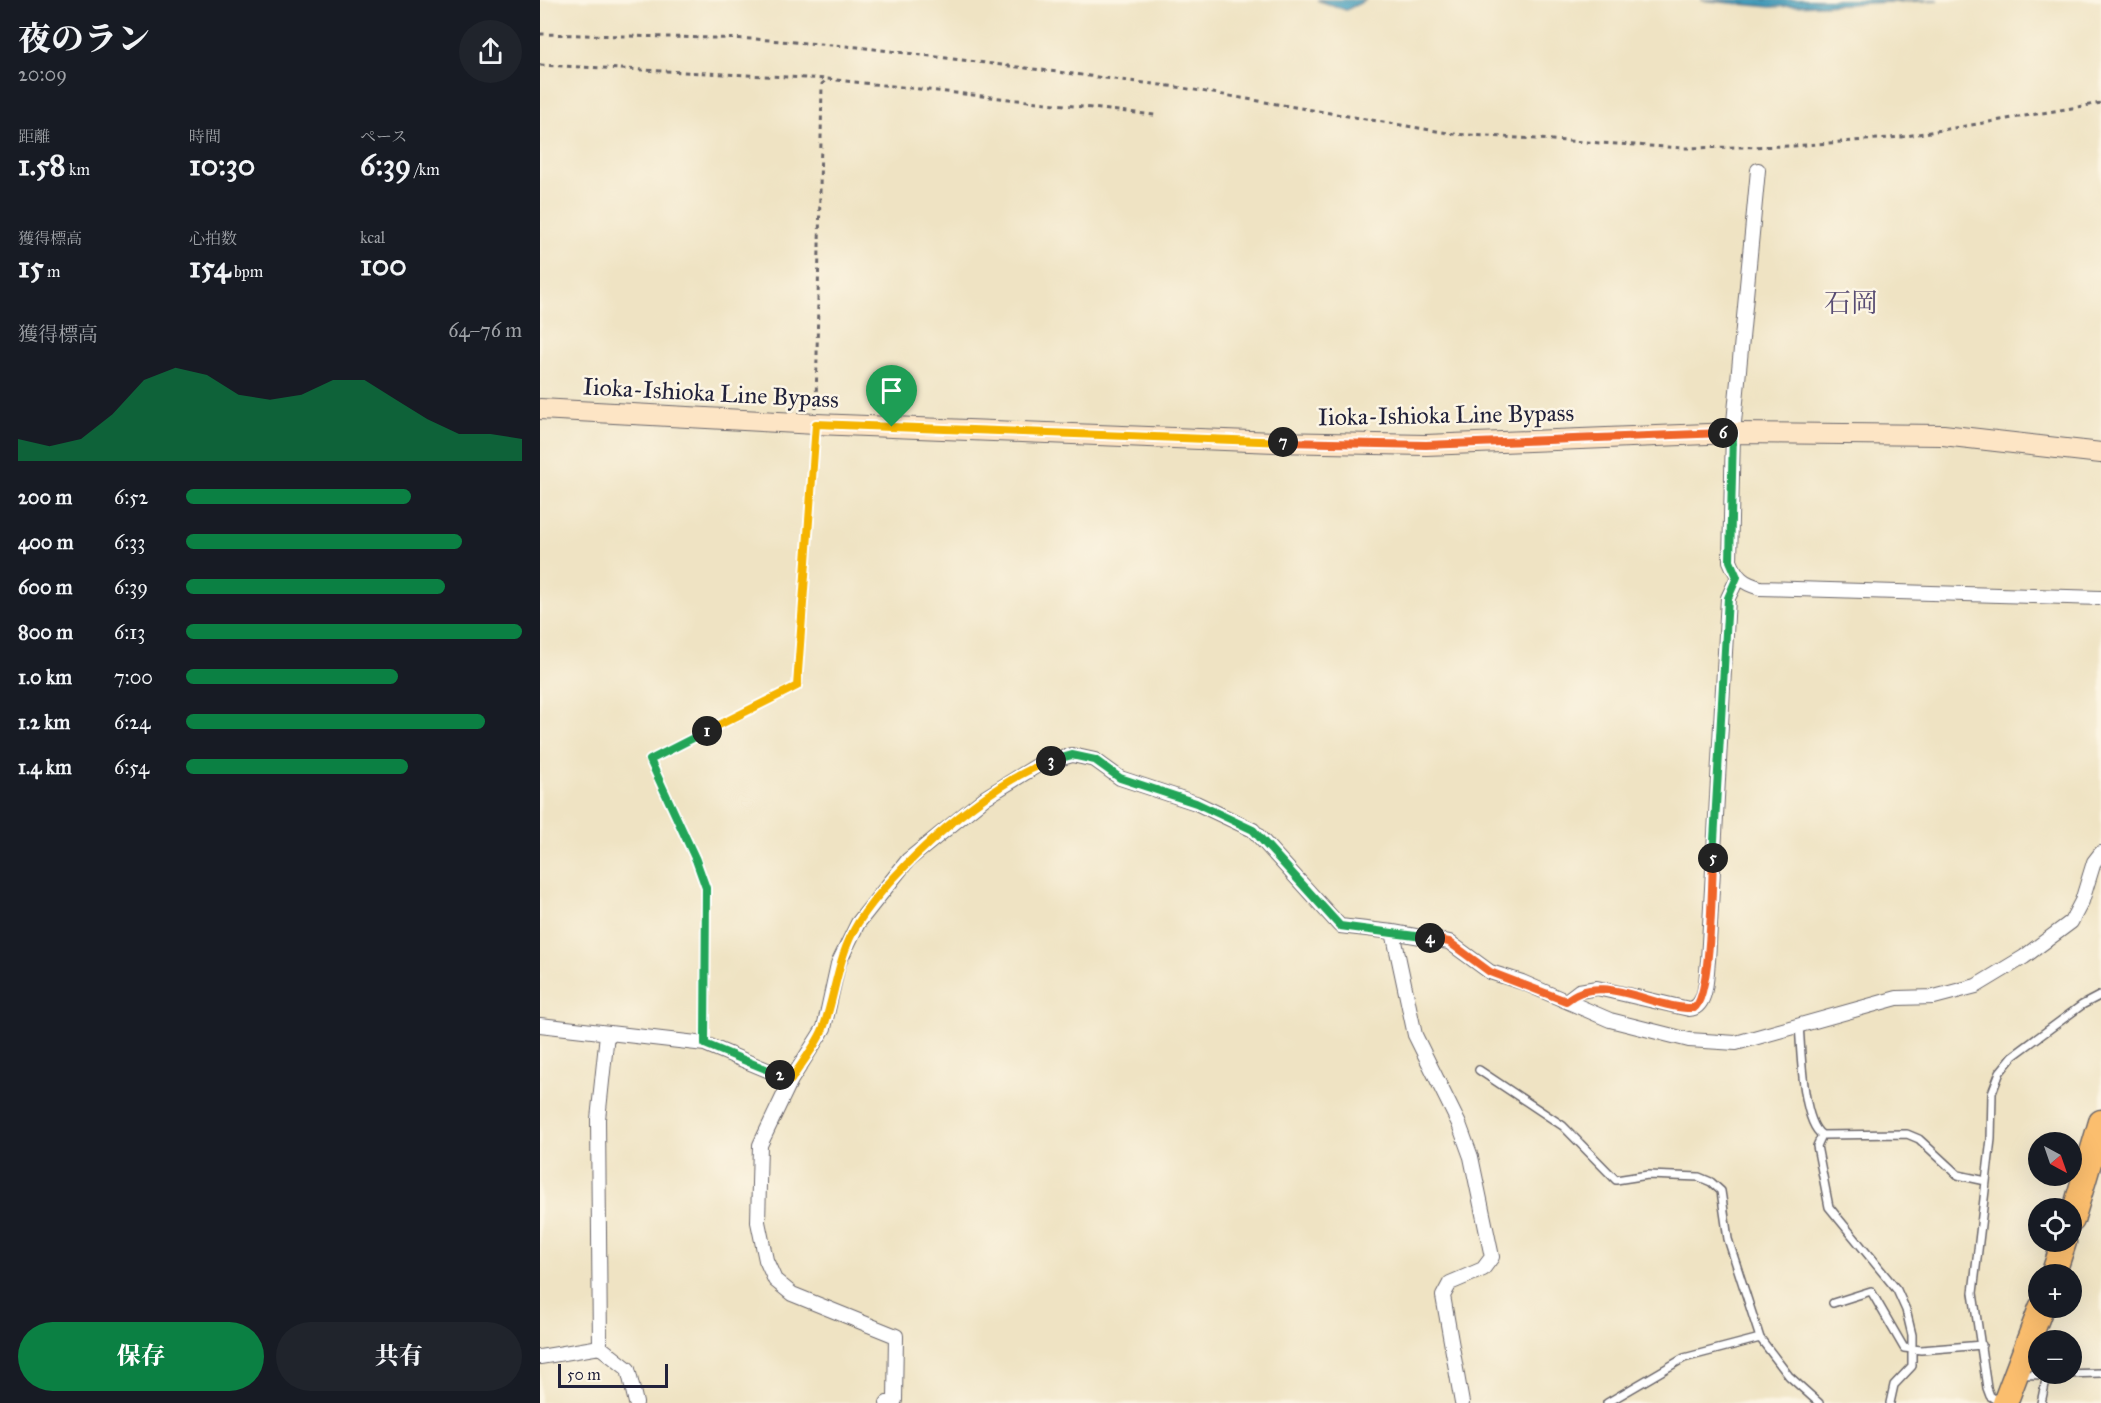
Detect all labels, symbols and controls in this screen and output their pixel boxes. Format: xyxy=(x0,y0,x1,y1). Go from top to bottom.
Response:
text: 夜のラン xyxy=(18,19,150,59)
button: share xyxy=(459,20,522,83)
text: 20:09 xyxy=(18,62,67,86)
text: 距離 xyxy=(18,127,50,146)
text: 時間 xyxy=(189,127,221,146)
text: ペース xyxy=(360,127,407,146)
text: 1.58 xyxy=(18,147,66,183)
text: 10:30 xyxy=(189,147,255,183)
text: 6:39 xyxy=(360,147,411,183)
text: km xyxy=(66,160,90,179)
text: /km xyxy=(411,160,440,179)
text: kcal xyxy=(360,228,385,247)
text: 獲得標高 xyxy=(18,229,82,248)
text: 心拍数 xyxy=(189,229,237,248)
text: 100 xyxy=(360,247,407,283)
text: 15 xyxy=(18,249,44,285)
text: 154 xyxy=(189,249,231,285)
text: m xyxy=(44,262,60,281)
text: bpm xyxy=(231,262,263,281)
district label: 石岡 xyxy=(1824,286,1878,319)
text: 64–76 m xyxy=(448,318,522,342)
text: 獲得標高 xyxy=(18,322,98,346)
pin xyxy=(866,365,917,427)
street label: Iioka-Ishioka Line Bypass xyxy=(582,371,840,415)
icon: arrive xyxy=(875,374,908,407)
street label: Iioka-Ishioka Line Bypass xyxy=(1318,398,1574,432)
pin: 6 xyxy=(1708,418,1738,448)
text: 6 xyxy=(1719,423,1727,442)
pin: 7 xyxy=(1268,427,1298,457)
text: 7 xyxy=(1279,432,1287,451)
text: 200 m xyxy=(18,485,72,509)
text: 6:52 xyxy=(114,485,148,509)
text: 400 m xyxy=(18,530,74,554)
text: 6:33 xyxy=(114,530,145,554)
text: 600 m xyxy=(18,575,73,599)
text: 6:39 xyxy=(114,575,148,599)
text: 800 m xyxy=(18,620,73,644)
text: 6:13 xyxy=(114,620,145,644)
text: 1.0 km xyxy=(18,665,72,689)
text: 7:00 xyxy=(114,665,153,689)
text: 1.2 km xyxy=(18,710,70,734)
text: 6:24 xyxy=(114,710,150,734)
pin: 1 xyxy=(692,716,722,746)
text: 1 xyxy=(704,721,710,740)
pin: 3 xyxy=(1036,746,1066,776)
text: 3 xyxy=(1048,751,1054,770)
text: 1.4 km xyxy=(18,755,72,779)
text: 6:54 xyxy=(114,755,149,779)
pin: 5 xyxy=(1698,843,1728,873)
text: 5 xyxy=(1709,848,1717,867)
pin: 4 xyxy=(1415,923,1445,953)
text: 4 xyxy=(1426,928,1434,947)
pin: 2 xyxy=(765,1060,795,1090)
text: 2 xyxy=(776,1065,784,1084)
north arrow xyxy=(2028,1132,2082,1186)
map controls xyxy=(2028,1132,2082,1384)
button: locate xyxy=(2028,1198,2082,1252)
button: + xyxy=(2028,1264,2082,1318)
button: 保存 xyxy=(18,1322,264,1391)
button: 共有 xyxy=(276,1322,522,1391)
button: − xyxy=(2028,1330,2082,1384)
scale bar xyxy=(558,1361,668,1388)
text: 50 m xyxy=(567,1365,601,1384)

